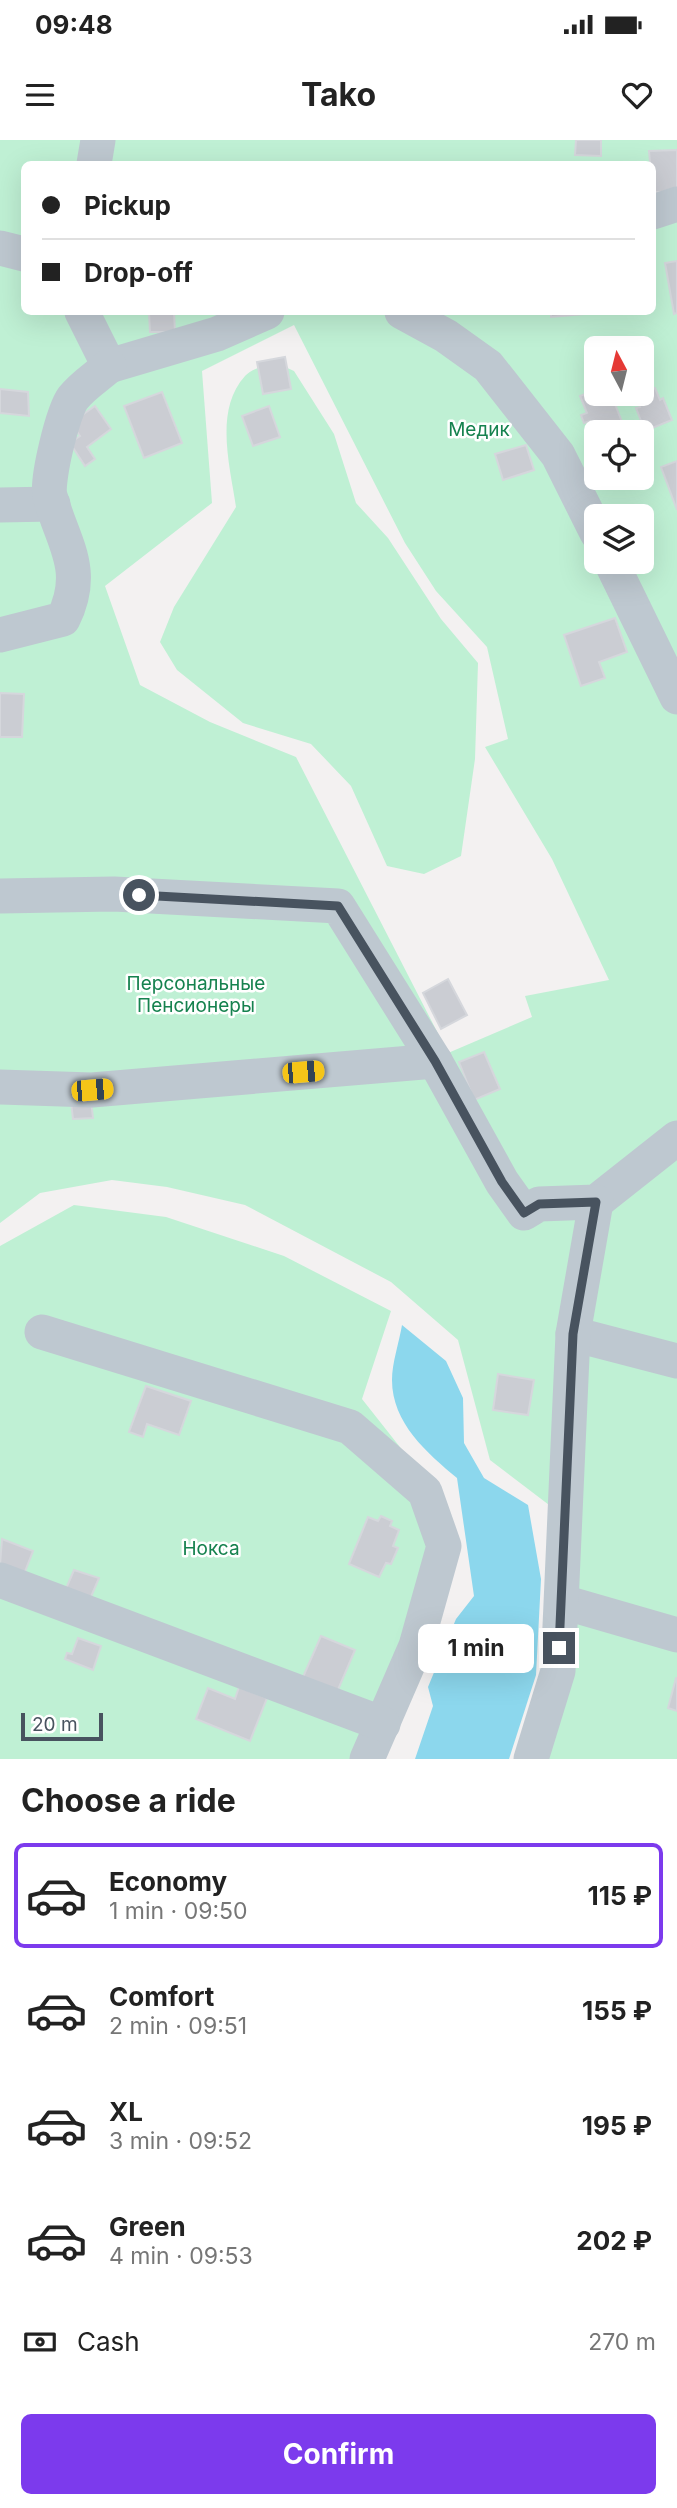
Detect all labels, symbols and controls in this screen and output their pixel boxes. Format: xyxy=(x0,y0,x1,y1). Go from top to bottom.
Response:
text: 09:48 xyxy=(35,9,113,40)
text: Tako xyxy=(301,75,376,114)
icon: menu xyxy=(21,76,59,114)
icon: heart xyxy=(618,76,656,114)
text: Pickup xyxy=(84,190,171,221)
text: Drop-off xyxy=(84,257,193,288)
north arrow xyxy=(584,336,654,406)
map controls xyxy=(584,336,654,574)
park label: Медик xyxy=(448,418,511,441)
button: locate xyxy=(584,420,654,490)
button: layers xyxy=(584,504,654,574)
route start xyxy=(123,879,155,911)
park label: Персональные Пенсионеры xyxy=(127,972,265,1017)
car xyxy=(282,1060,325,1084)
car xyxy=(71,1078,114,1102)
park label: Нокса xyxy=(182,1537,240,1560)
callout: 1 min xyxy=(419,1624,534,1672)
route end xyxy=(543,1632,575,1664)
text: 1 min xyxy=(448,1634,504,1662)
scale bar xyxy=(21,1710,103,1742)
text: 20 m xyxy=(32,1713,78,1736)
text: Choose a ride xyxy=(21,1781,236,1820)
icon: car xyxy=(25,1864,88,1927)
text: Economy xyxy=(109,1866,227,1897)
text: 115 ₽ xyxy=(588,1880,652,1911)
text: 1 min · 09:50 xyxy=(109,1897,248,1925)
icon: car xyxy=(25,1979,88,2042)
text: Comfort xyxy=(109,1981,214,2012)
text: 155 ₽ xyxy=(582,1995,652,2026)
text: 2 min · 09:51 xyxy=(109,2012,247,2040)
icon: car xyxy=(25,2094,88,2157)
text: XL xyxy=(109,2096,143,2127)
text: 195 ₽ xyxy=(582,2110,652,2141)
text: 3 min · 09:52 xyxy=(109,2127,252,2155)
icon: car xyxy=(25,2209,88,2272)
text: Green xyxy=(109,2211,186,2242)
text: 202 ₽ xyxy=(576,2225,652,2256)
text: 4 min · 09:53 xyxy=(109,2242,253,2270)
icon: cash xyxy=(21,2323,59,2361)
text: Cash xyxy=(77,2326,140,2357)
text: 270 m xyxy=(588,2328,656,2356)
button: Confirm xyxy=(21,2414,656,2494)

